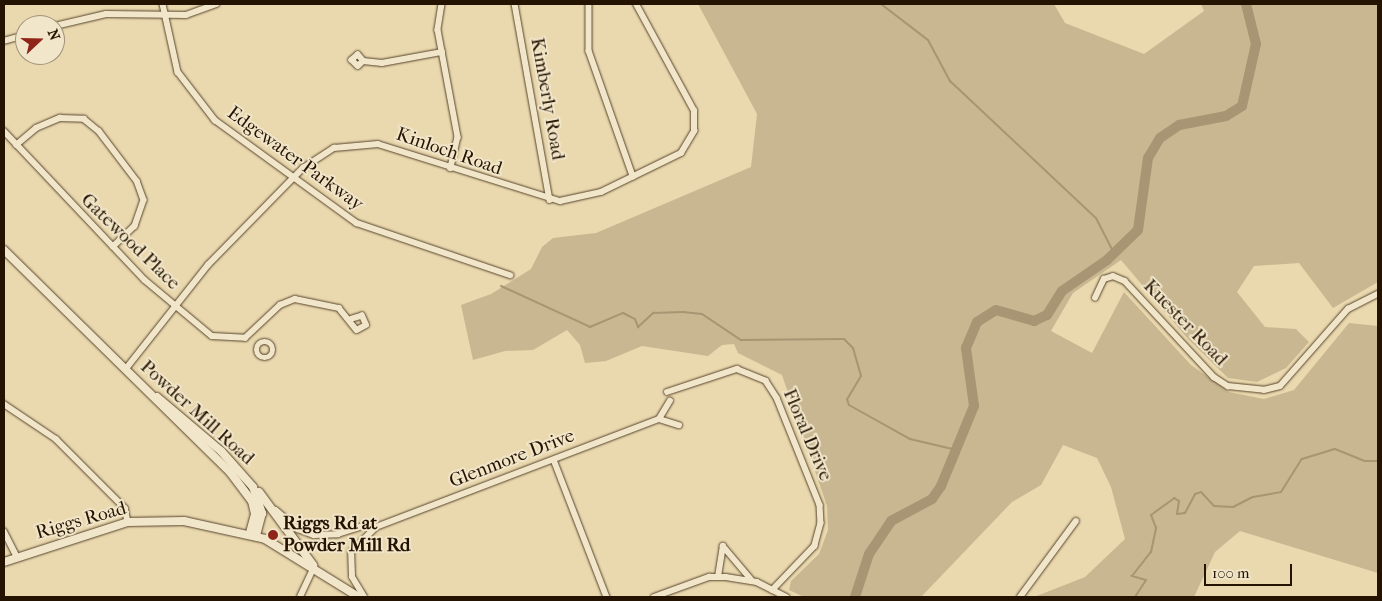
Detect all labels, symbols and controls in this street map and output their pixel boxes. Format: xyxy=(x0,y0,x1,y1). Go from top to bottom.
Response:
north arrow xyxy=(15,15,65,65)
text: N xyxy=(44,27,63,43)
street label: Kimberly Road xyxy=(525,36,569,162)
street label: Edgewater Parkway xyxy=(222,102,368,216)
street label: Kinloch Road xyxy=(393,123,505,181)
street label: Gatewood Place xyxy=(76,189,184,295)
street label: Kuester Road xyxy=(1138,275,1232,371)
street label: Powder Mill Road xyxy=(135,356,259,470)
street label: Floral Drive xyxy=(777,386,837,484)
street label: Glenmore Drive xyxy=(446,425,578,493)
street label: Riggs Road xyxy=(33,497,129,545)
place label: Riggs Rd at Powder Mill Rd xyxy=(283,513,410,557)
marker: Riggs Rd at Powder Mill Rd xyxy=(267,529,279,541)
scale bar xyxy=(1207,554,1294,586)
text: 100 m xyxy=(1212,564,1250,582)

